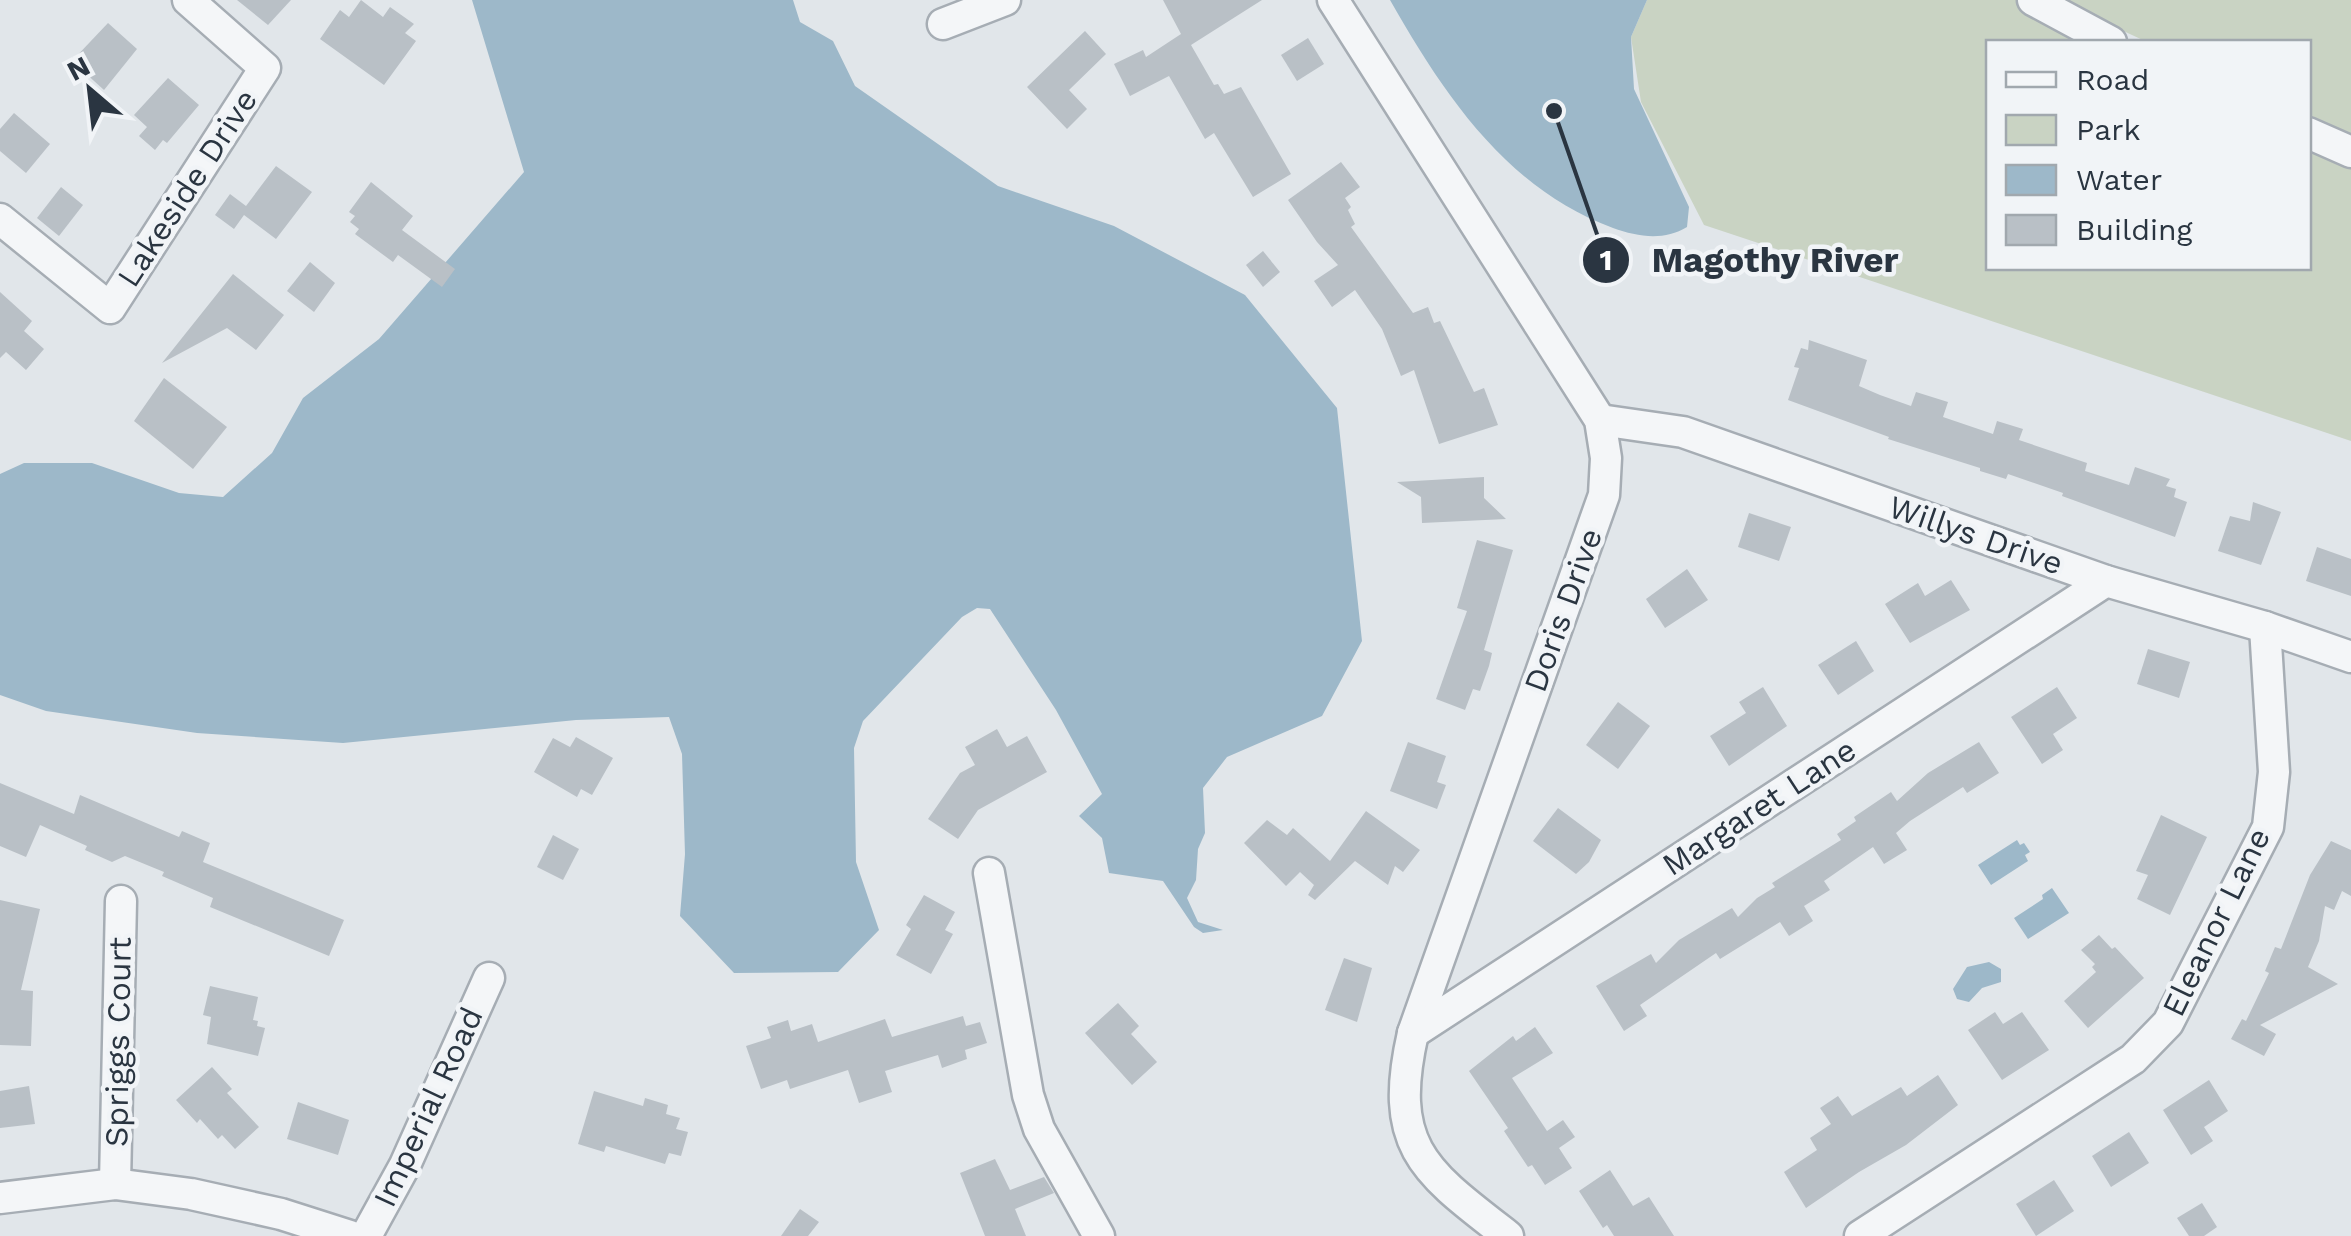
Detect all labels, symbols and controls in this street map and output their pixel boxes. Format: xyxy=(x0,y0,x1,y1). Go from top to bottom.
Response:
north arrow xyxy=(40,40,140,140)
legend xyxy=(1986,40,2311,270)
text: N xyxy=(62,49,95,88)
text: Road xyxy=(2076,62,2149,97)
street label: Lakeside Drive xyxy=(109,82,265,294)
text: Park xyxy=(2076,112,2141,147)
text: Water xyxy=(2076,162,2162,197)
text: Building xyxy=(2076,212,2193,247)
callout: Magothy River xyxy=(1581,227,1919,292)
text: Magothy River xyxy=(1651,239,1899,281)
text: 1 xyxy=(1600,242,1612,277)
street label: Willys Drive xyxy=(1884,487,2068,583)
street label: Doris Drive xyxy=(1516,523,1610,697)
street label: Margaret Lane xyxy=(1655,730,1863,884)
street label: Eleanor Lane xyxy=(2154,822,2278,1022)
street label: Spriggs Court xyxy=(97,937,139,1147)
street label: Imperial Road xyxy=(365,1001,491,1213)

